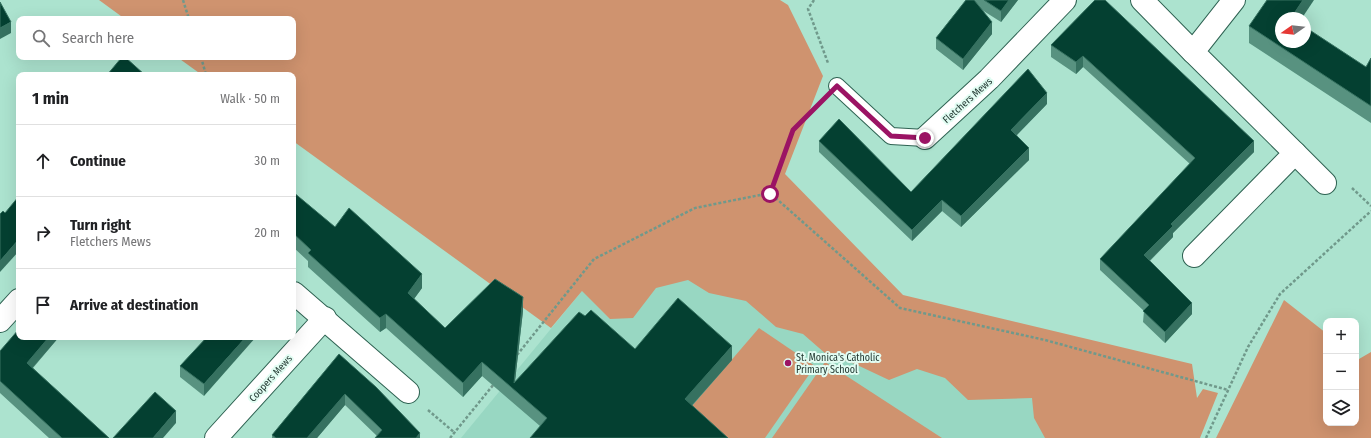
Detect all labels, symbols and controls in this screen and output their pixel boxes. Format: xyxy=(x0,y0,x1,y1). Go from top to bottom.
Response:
north arrow xyxy=(1275,12,1311,48)
search box xyxy=(16,16,296,60)
icon: search xyxy=(30,27,52,49)
text: Search here xyxy=(62,29,134,47)
street label: Fletchers Mews xyxy=(941,75,995,126)
text: 1 min xyxy=(32,88,69,109)
text: Walk · 50 m xyxy=(220,91,280,106)
route end xyxy=(916,129,934,147)
icon: ahead xyxy=(32,150,54,172)
text: Continue xyxy=(70,152,126,170)
text: 30 m xyxy=(254,153,280,168)
route start xyxy=(761,185,779,203)
text: Turn right xyxy=(70,216,131,234)
icon: right xyxy=(32,222,54,244)
text: 20 m xyxy=(254,225,280,240)
text: Fletchers Mews xyxy=(70,234,151,249)
icon: arrive xyxy=(32,294,54,316)
text: Arrive at destination xyxy=(70,296,198,314)
map controls xyxy=(1323,318,1359,426)
button: + xyxy=(1323,318,1359,354)
place label: St. Monica's Catholic Primary School xyxy=(796,352,880,376)
street label: Coopers Mews xyxy=(247,353,295,404)
button: − xyxy=(1323,354,1359,390)
marker: St. Monica's Catholic Primary School xyxy=(783,358,793,368)
button: layers xyxy=(1323,390,1359,426)

